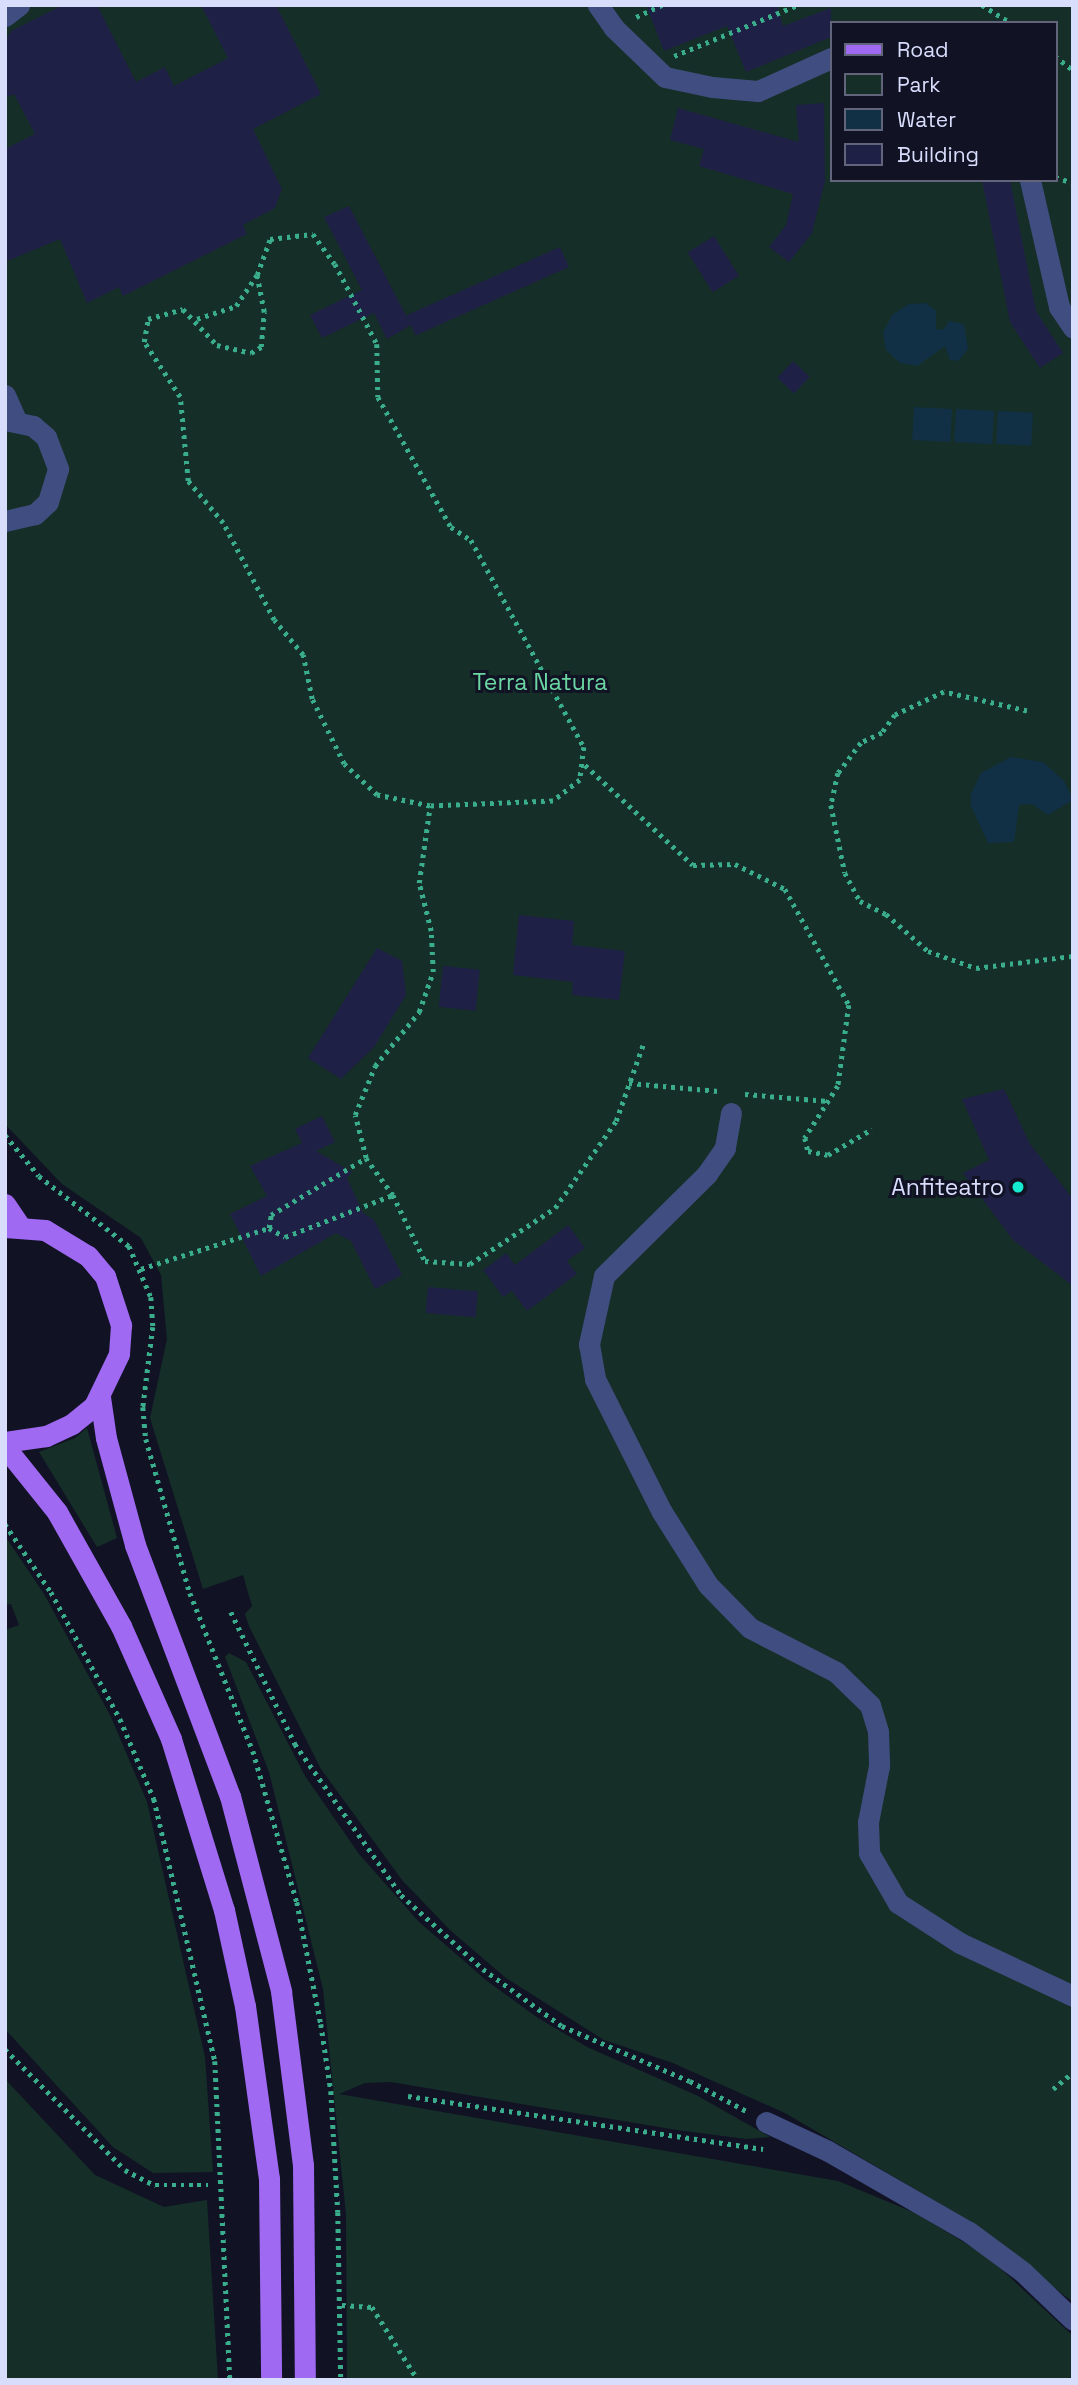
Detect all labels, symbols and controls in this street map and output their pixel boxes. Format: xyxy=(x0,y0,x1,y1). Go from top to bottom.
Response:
legend xyxy=(830,21,1057,182)
text: Road xyxy=(897,36,949,63)
text: Park xyxy=(897,71,941,98)
text: Water xyxy=(897,106,956,133)
text: Building xyxy=(897,141,979,168)
park label: Terra Natura xyxy=(473,668,607,696)
place label: Anfiteatro xyxy=(891,1173,1004,1201)
marker: Anfiteatro xyxy=(1010,1179,1026,1195)

